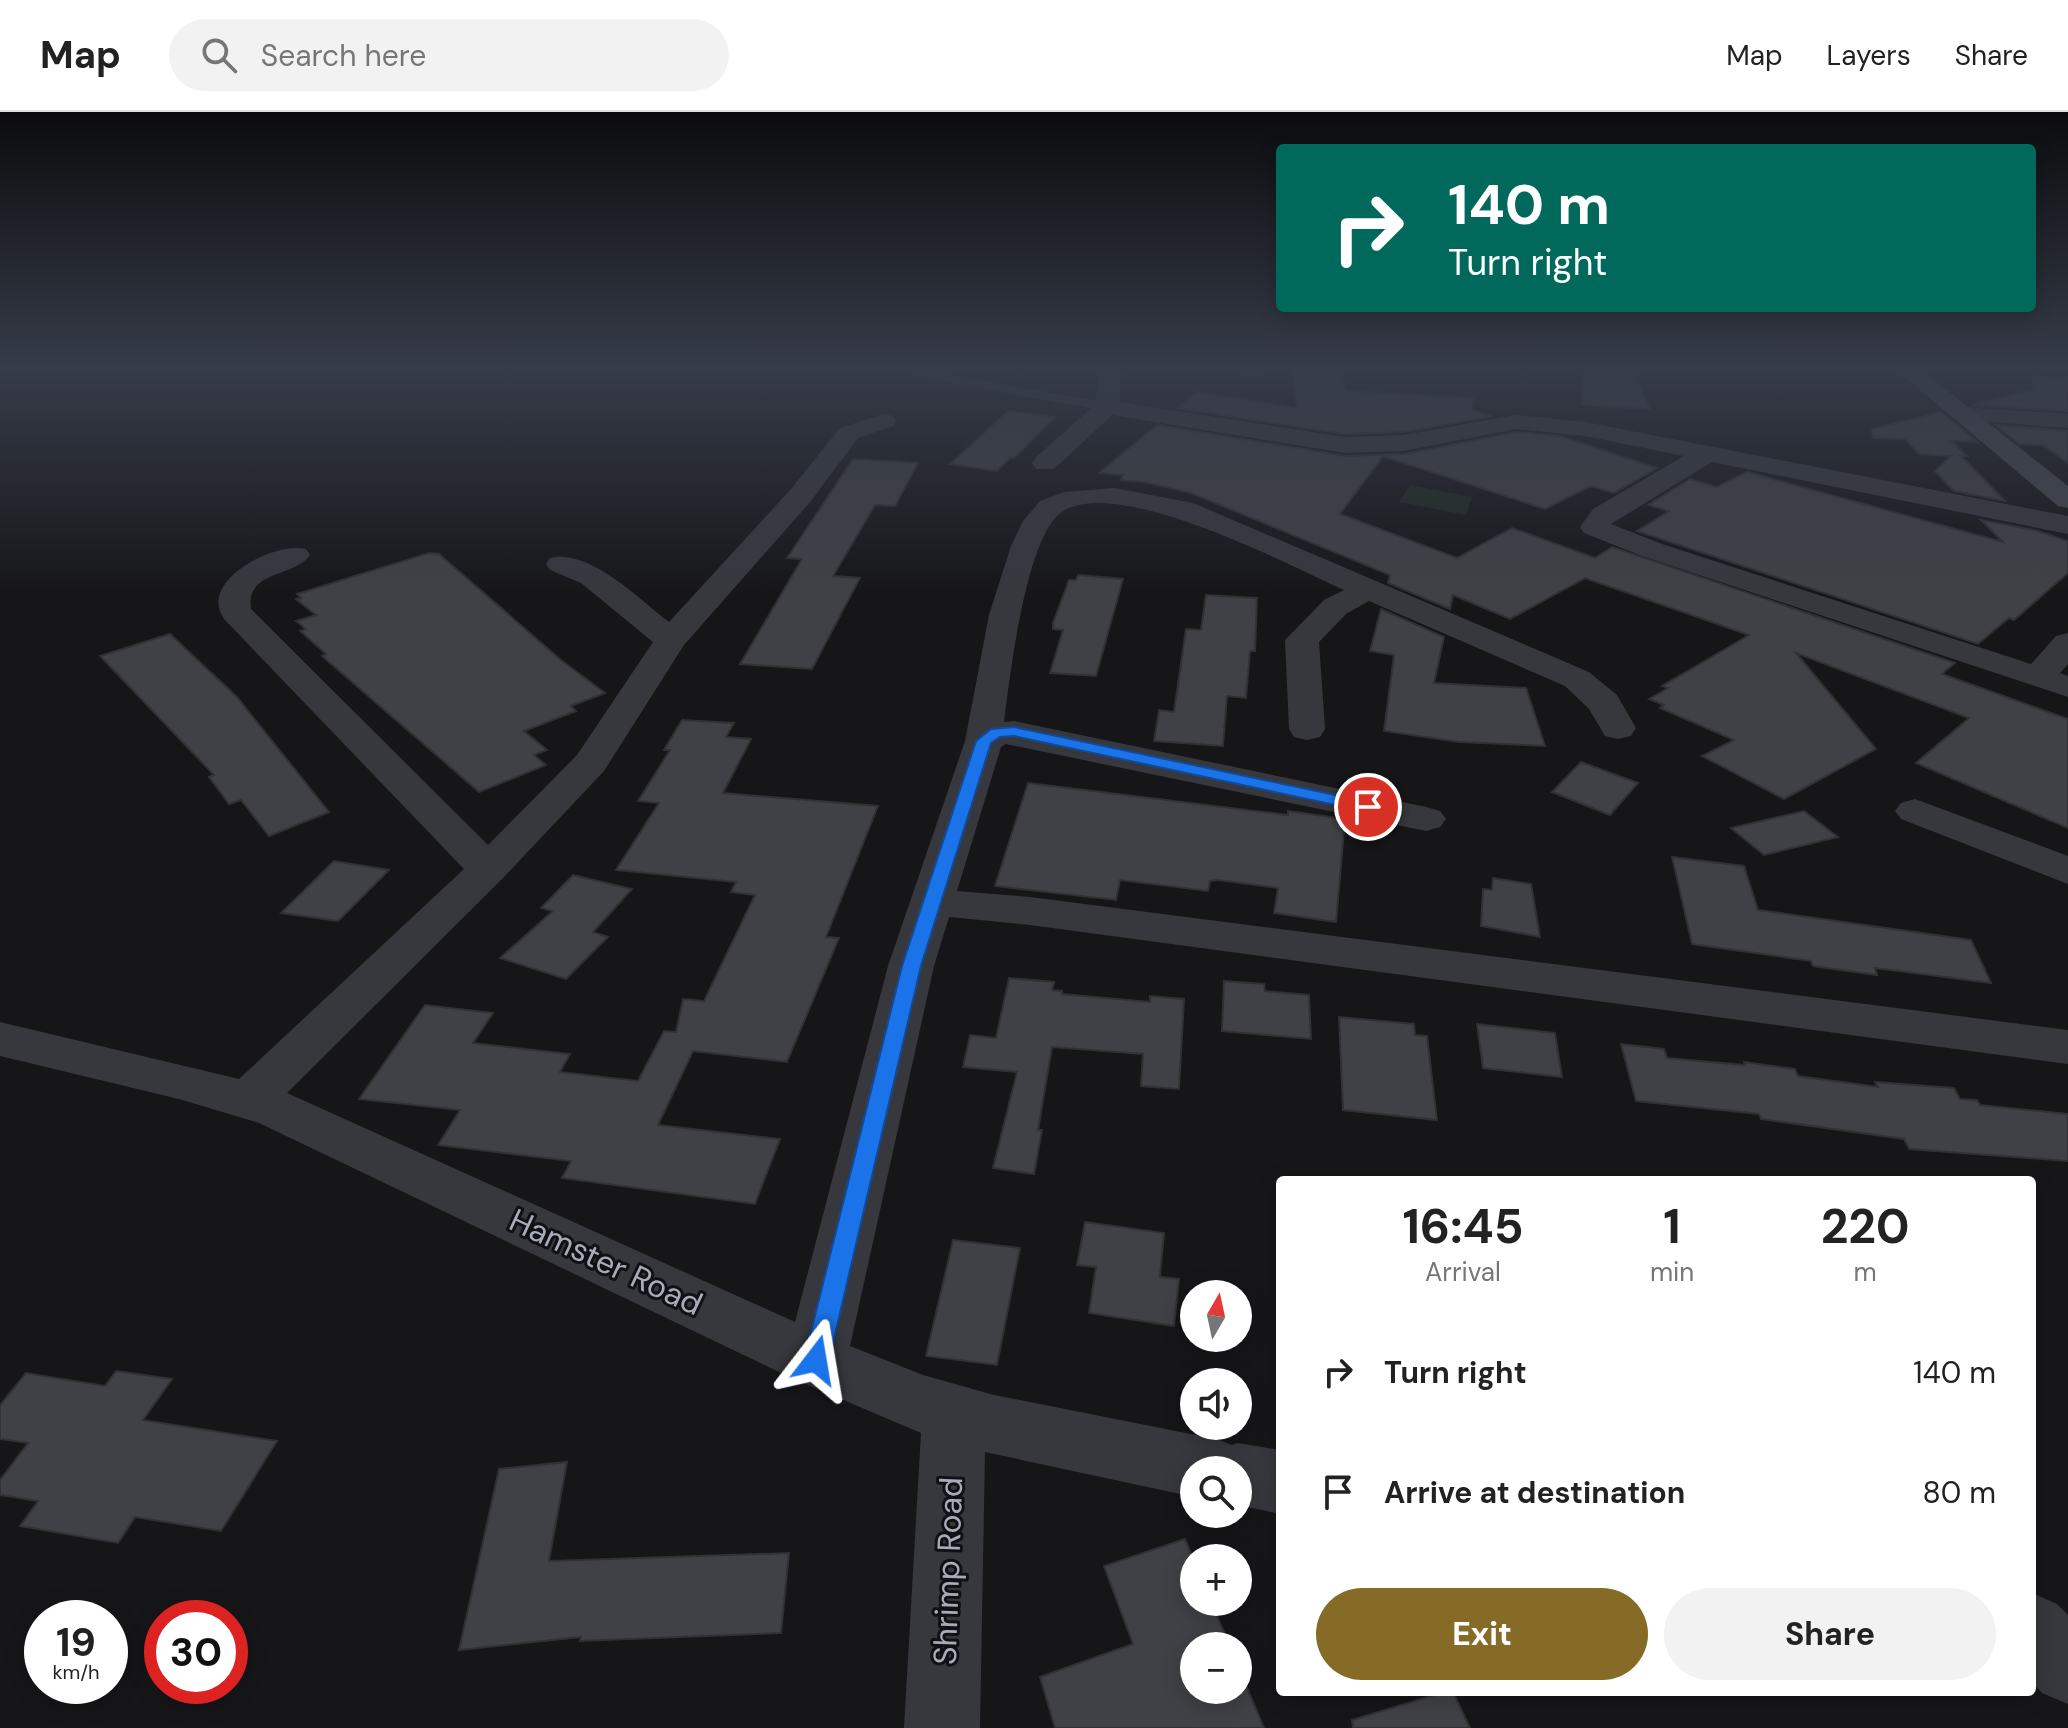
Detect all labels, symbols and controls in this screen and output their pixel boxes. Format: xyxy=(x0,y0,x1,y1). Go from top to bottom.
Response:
search box xyxy=(169,19,729,91)
text: Map xyxy=(40,30,121,80)
icon: search xyxy=(197,33,241,77)
text: Search here xyxy=(261,36,426,75)
text: Map xyxy=(1726,37,1783,74)
text: Layers xyxy=(1827,37,1911,74)
text: Share xyxy=(1955,37,2028,74)
text: 140 m xyxy=(1448,168,1610,241)
icon: right xyxy=(1316,176,1420,280)
text: Turn right xyxy=(1448,239,1607,286)
pin xyxy=(1334,773,1402,841)
icon: arrive xyxy=(1346,785,1390,829)
text: 16:45 xyxy=(1402,1195,1524,1258)
text: 1 xyxy=(1663,1195,1681,1258)
text: 220 xyxy=(1821,1195,1910,1258)
street label: Hamster Road xyxy=(503,1199,709,1325)
text: Arrival xyxy=(1425,1255,1501,1289)
text: min xyxy=(1650,1255,1694,1289)
text: m xyxy=(1854,1255,1877,1289)
north arrow xyxy=(1180,1280,1252,1352)
map controls xyxy=(1180,1280,1252,1704)
position arrow xyxy=(774,1318,858,1402)
icon: right xyxy=(1316,1350,1360,1394)
text: Turn right xyxy=(1384,1353,1527,1392)
text: 140 m xyxy=(1913,1353,1996,1392)
button: sound xyxy=(1180,1368,1252,1440)
button: search xyxy=(1180,1456,1252,1528)
icon: arrive xyxy=(1316,1470,1360,1514)
text: Arrive at destination xyxy=(1384,1473,1685,1512)
text: 80 m xyxy=(1923,1473,1996,1512)
street label: Shrimp Road xyxy=(924,1476,972,1666)
button: + xyxy=(1180,1544,1252,1616)
button: Exit xyxy=(1316,1588,1648,1680)
button: Share xyxy=(1664,1588,1996,1680)
speed limit sign: 30 xyxy=(144,1600,248,1704)
text: 19 xyxy=(56,1616,96,1668)
button: − xyxy=(1180,1632,1252,1704)
text: km/h xyxy=(52,1659,100,1685)

